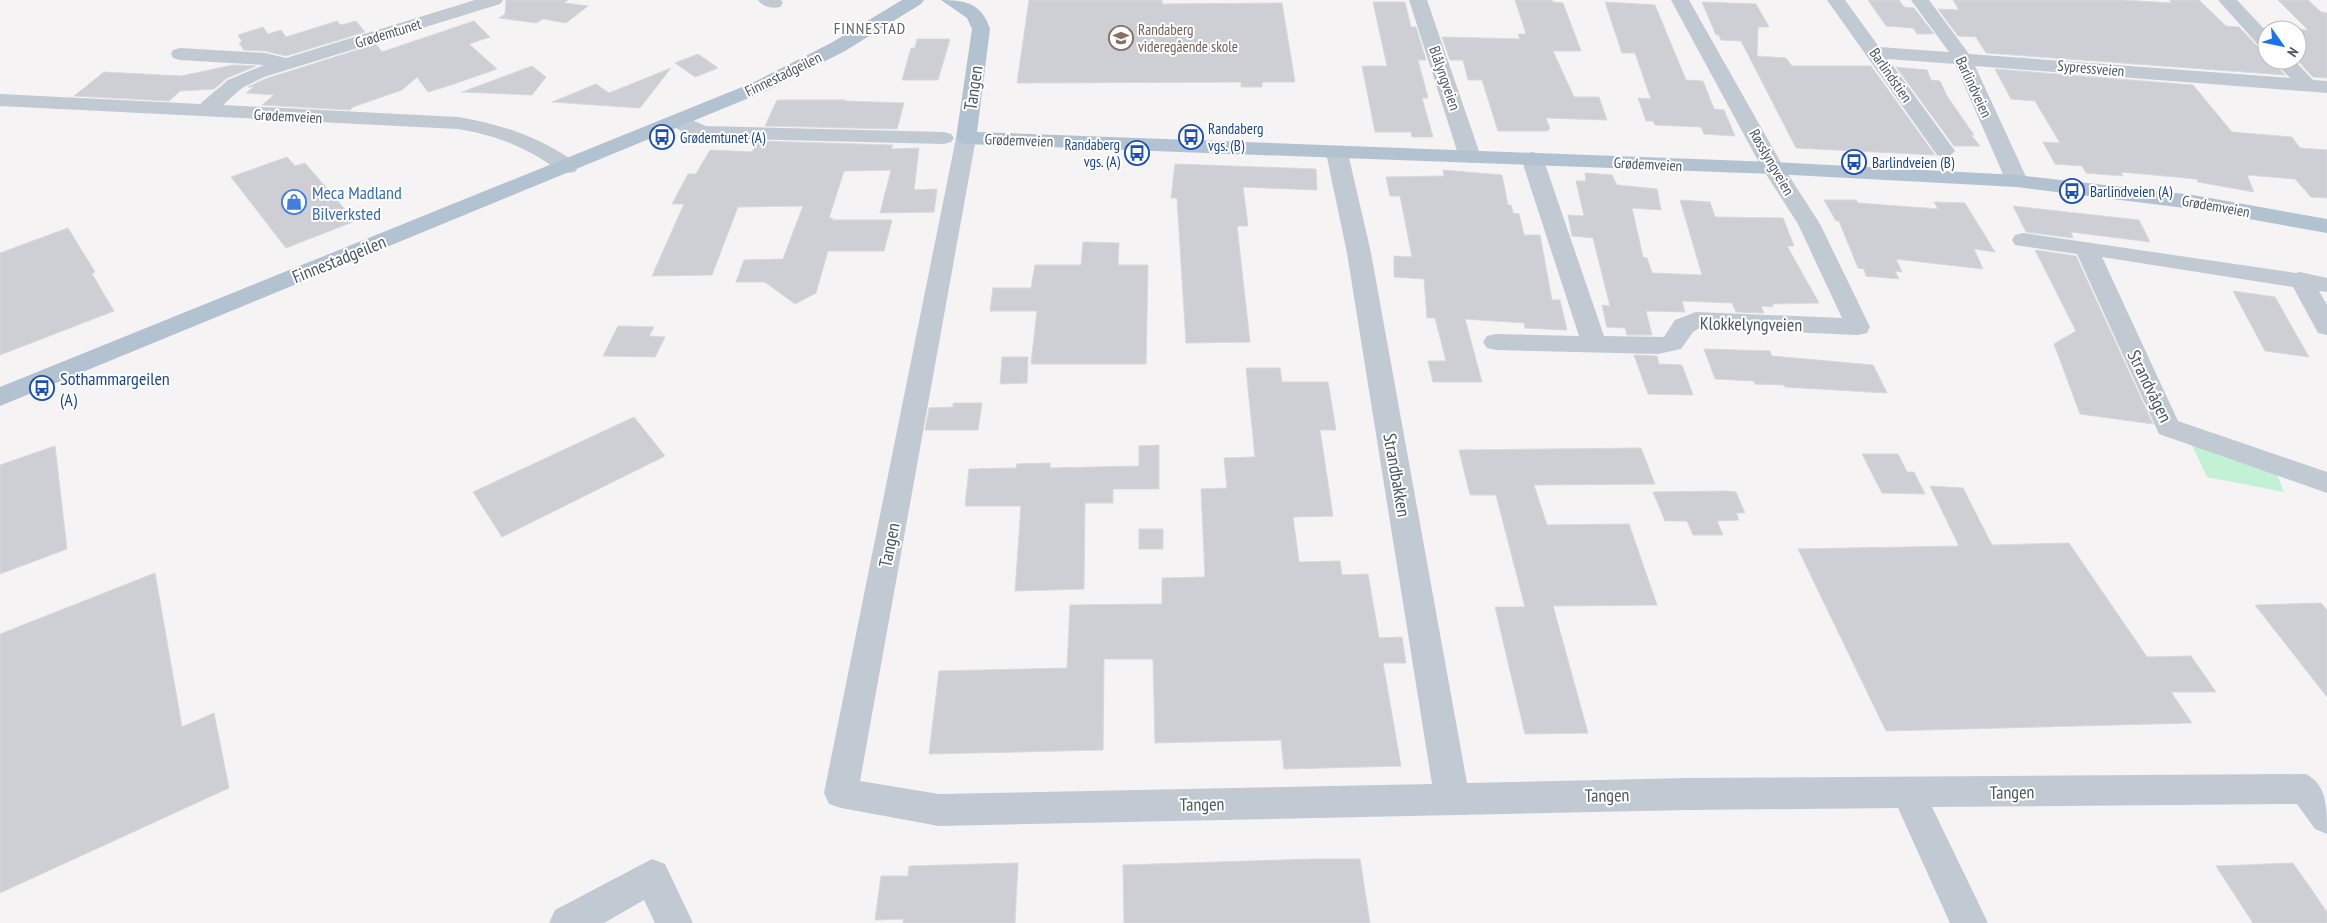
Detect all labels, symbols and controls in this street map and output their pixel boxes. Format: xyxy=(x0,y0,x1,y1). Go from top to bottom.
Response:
street label: Grødemtunet xyxy=(353,14,423,52)
district label: FINNESTAD xyxy=(834,18,906,38)
place label: Randaberg videregående skole xyxy=(1138,20,1238,56)
north arrow xyxy=(2257,20,2307,70)
school or university icon: Randaberg videregående skole xyxy=(1108,25,1134,51)
street label: Blålyngveien xyxy=(1425,43,1465,113)
street label: Barlindstien xyxy=(1865,44,1917,106)
text: N xyxy=(2283,44,2303,60)
street label: Finnestadgeilen xyxy=(742,47,824,101)
street label: Barlindveien xyxy=(1952,54,1996,120)
street label: Sypressveien xyxy=(2057,56,2125,80)
street label: Tangen xyxy=(958,64,988,112)
street label: Grødemveien xyxy=(253,105,323,127)
place label: Randaberg vgs. (B) xyxy=(1208,119,1264,155)
bus stop icon: Grødemtunet (A) xyxy=(649,124,675,150)
bus stop icon: Randaberg vgs. (B) xyxy=(1178,124,1204,150)
street label: Røsslyngveien xyxy=(1745,125,1799,199)
place label: Grødemtunet (A) xyxy=(680,128,766,147)
street label: Grødemveien xyxy=(984,129,1054,151)
place label: Randaberg vgs. (A) xyxy=(1064,135,1120,171)
bus stop icon: Randaberg vgs. (A) xyxy=(1124,140,1150,166)
bus stop icon: Barlindveien (B) xyxy=(1841,149,1867,175)
street label: Grødemveien xyxy=(1613,153,1683,175)
place label: Barlindveien (B) xyxy=(1872,153,1955,172)
bus stop icon: Barlindveien (A) xyxy=(2059,178,2085,204)
place label: Meca Madland Bilverksted xyxy=(312,181,402,225)
place label: Barlindveien (A) xyxy=(2090,182,2173,201)
shop icon: Meca Madland Bilverksted xyxy=(281,189,307,215)
street label: Grødemveien xyxy=(2181,191,2251,221)
street label: Finnestadgeilen xyxy=(289,230,389,288)
street label: Klokkelyngveien xyxy=(1700,312,1802,336)
street label: Strandvågen xyxy=(2123,346,2177,426)
place label: Sothammargeilen (A) xyxy=(60,367,170,411)
bus stop icon: Sothammargeilen (A) xyxy=(29,375,55,401)
street label: Strandbakken xyxy=(1378,431,1416,519)
street label: Tangen xyxy=(873,521,905,569)
street label: Tangen xyxy=(1989,780,2035,804)
street label: Tangen xyxy=(1584,783,1630,807)
street label: Tangen xyxy=(1179,792,1225,816)

